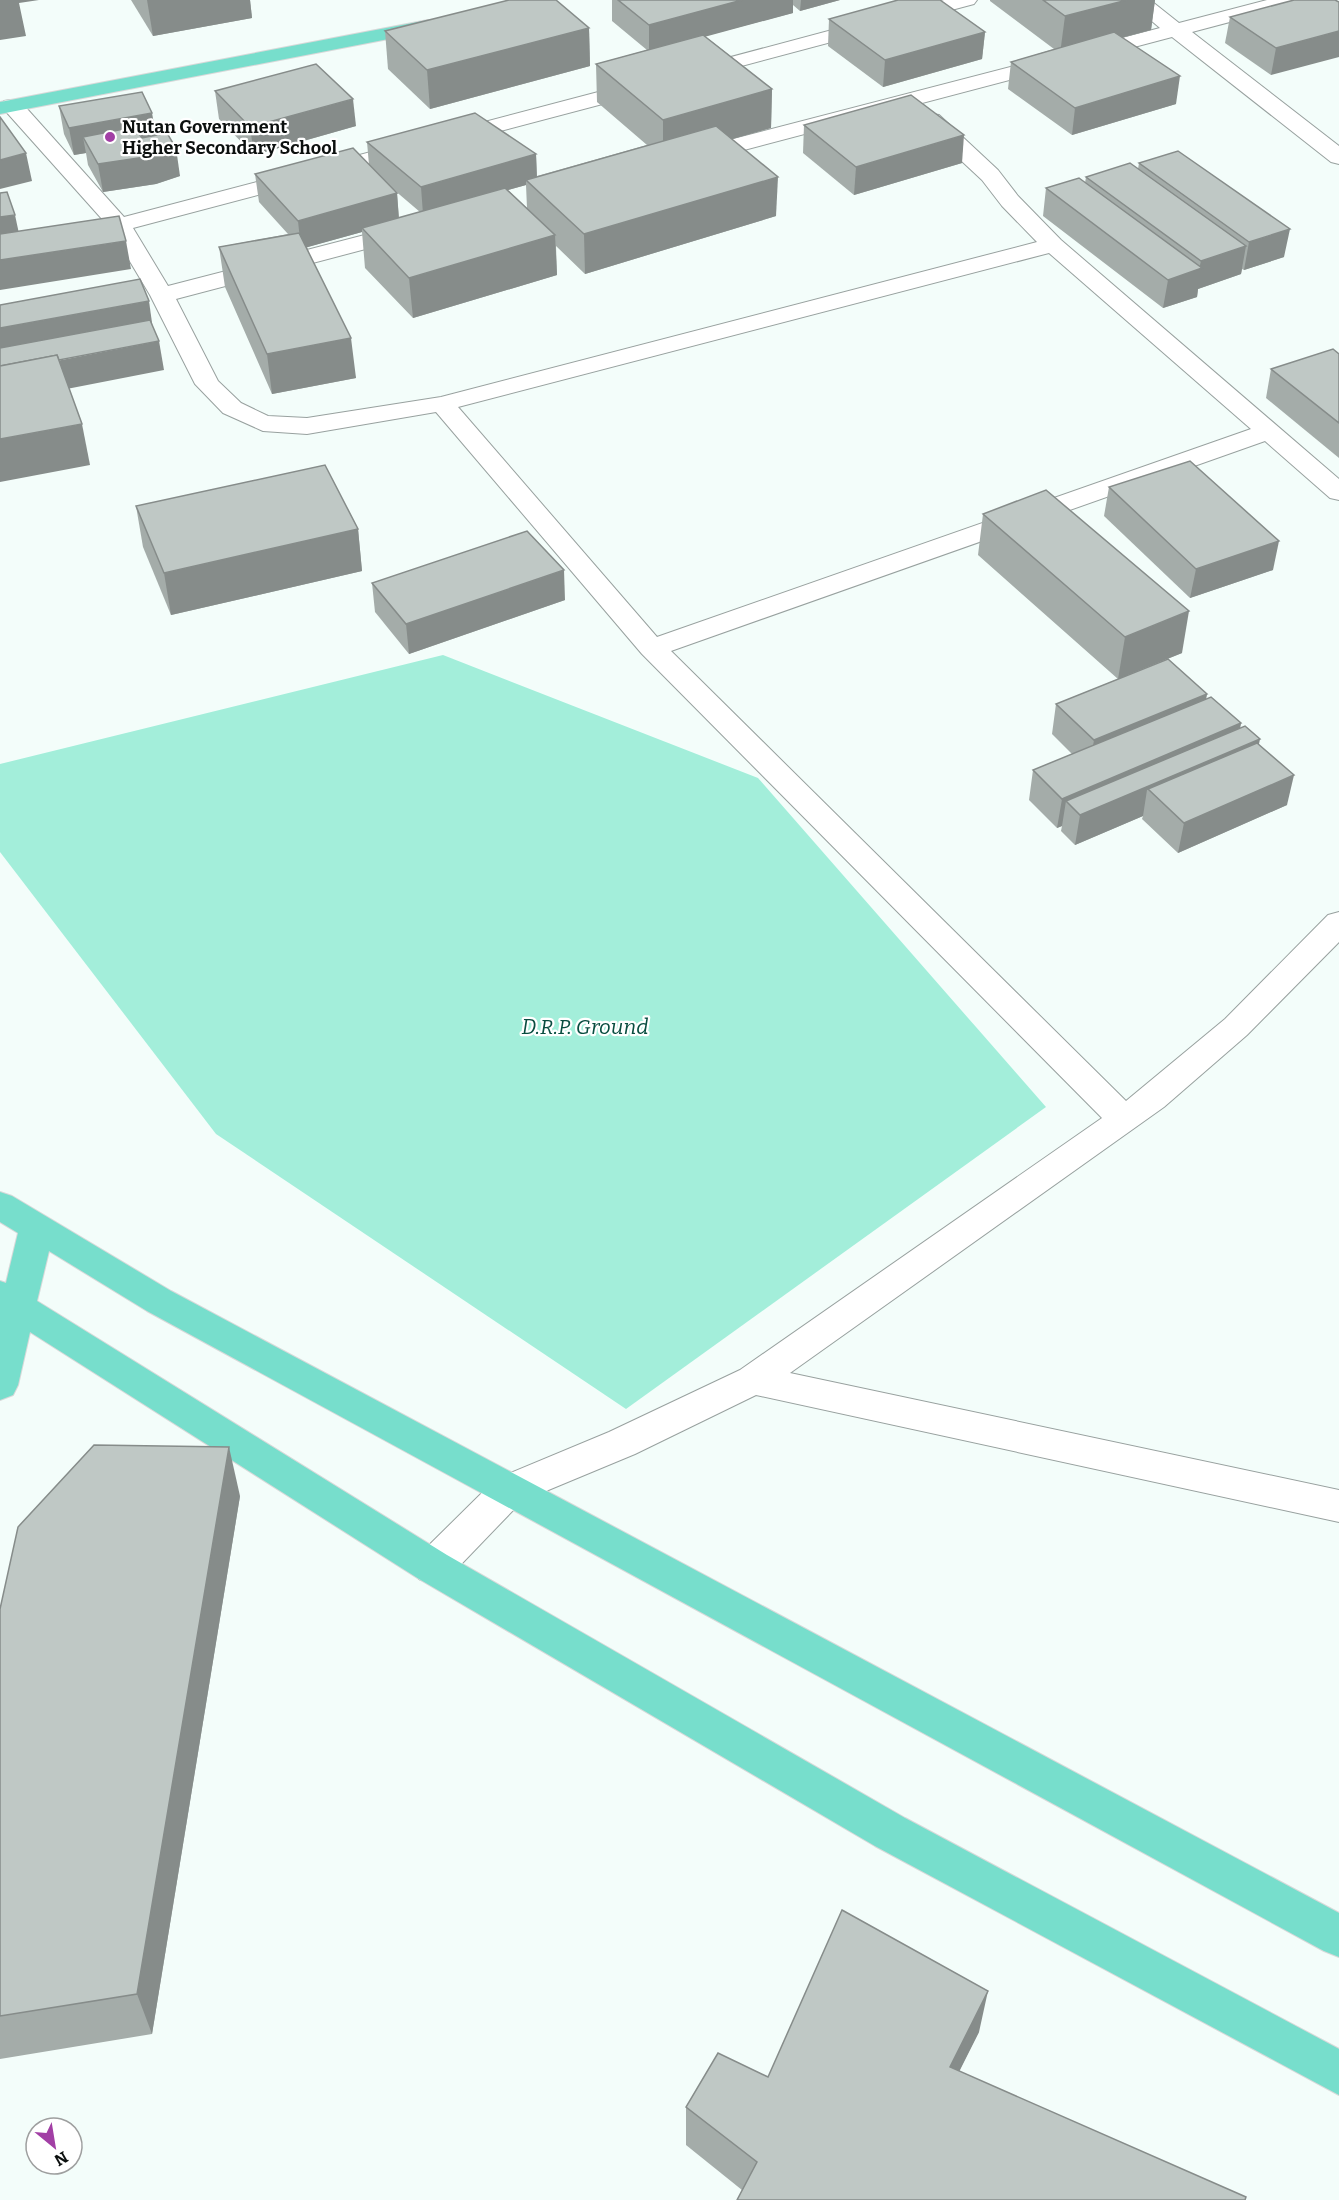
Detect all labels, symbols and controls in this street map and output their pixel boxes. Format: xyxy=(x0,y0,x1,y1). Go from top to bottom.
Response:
place label: Nutan Government Higher Secondary School xyxy=(122,116,338,159)
marker: Nutan Government Higher Secondary School xyxy=(103,130,117,144)
park label: D.R.P. Ground xyxy=(522,1014,649,1040)
north arrow xyxy=(24,2116,84,2176)
text: N xyxy=(51,2147,71,2170)

